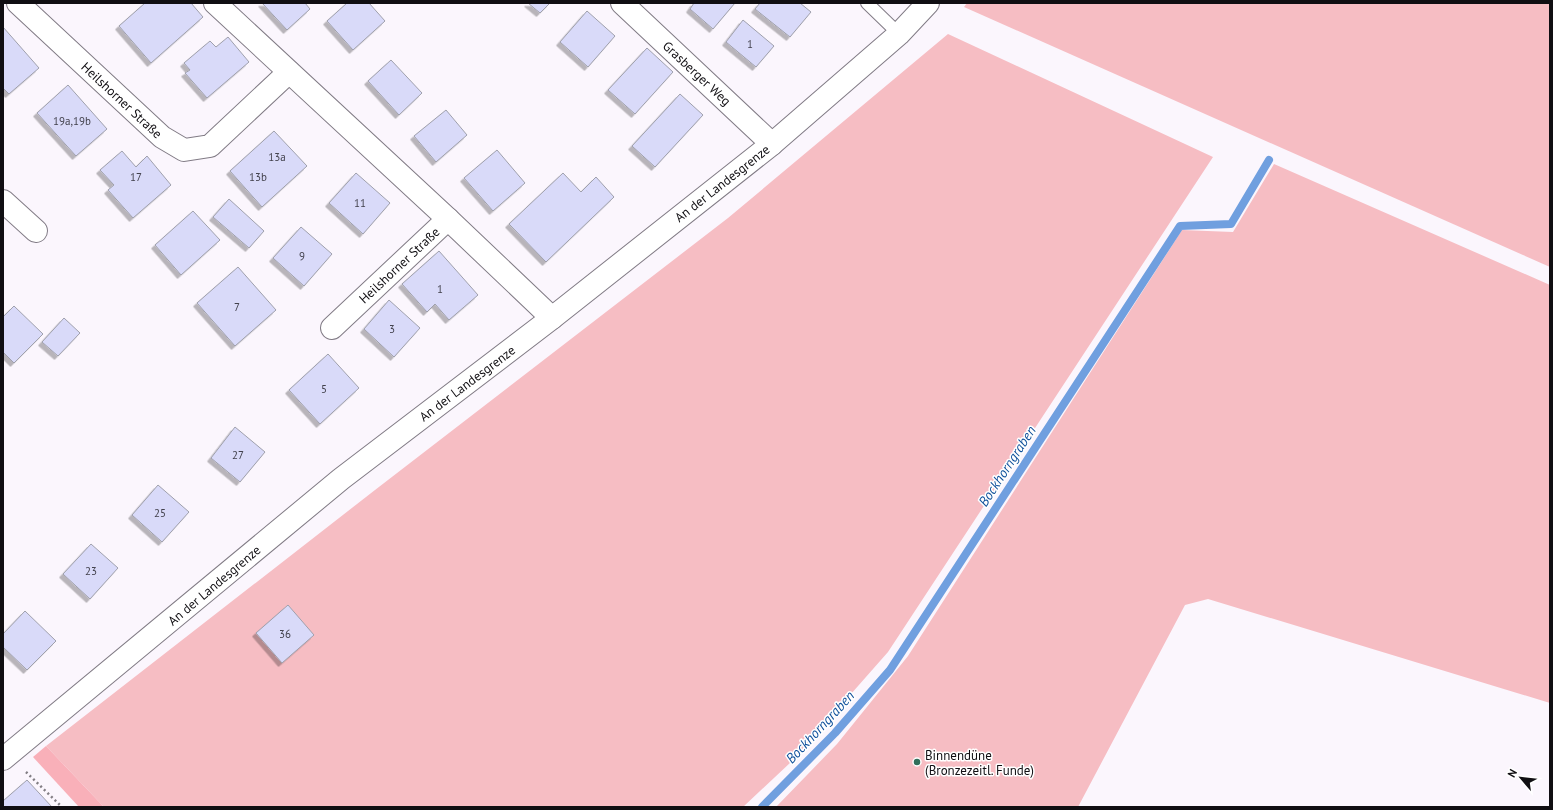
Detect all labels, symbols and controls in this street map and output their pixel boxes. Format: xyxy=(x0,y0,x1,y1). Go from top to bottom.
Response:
street label: Grasberger Weg xyxy=(659,37,734,109)
house number: 1 xyxy=(747,37,753,51)
street label: Heilshorner Straße xyxy=(78,58,166,142)
house number: 19a,19b xyxy=(53,114,91,128)
street label: An der Landesgrenze xyxy=(671,141,773,226)
house number: 13a xyxy=(268,150,286,164)
house number: 17 xyxy=(130,170,142,184)
house number: 13b xyxy=(249,170,267,184)
house number: 11 xyxy=(354,196,366,210)
street label: Heilshorner Straße xyxy=(355,223,443,307)
house number: 9 xyxy=(299,249,305,263)
house number: 1 xyxy=(437,282,443,296)
house number: 7 xyxy=(234,300,240,314)
house number: 3 xyxy=(389,322,395,336)
street label: An der Landesgrenze xyxy=(416,342,519,425)
house number: 5 xyxy=(321,382,327,396)
water label: Bockhorngraben xyxy=(974,422,1040,510)
house number: 27 xyxy=(232,448,244,462)
house number: 25 xyxy=(154,506,166,520)
street label: An der Landesgrenze xyxy=(164,542,264,629)
house number: 23 xyxy=(85,564,97,578)
house number: 36 xyxy=(279,627,291,641)
water label: Bockhorngraben xyxy=(782,687,858,767)
place label: Binnendüne (Bronzezeitl. Funde) xyxy=(925,747,1034,779)
marker: Binnendüne (Bronzezeitl. Funde) xyxy=(912,757,922,767)
north arrow xyxy=(1501,758,1541,798)
text: N xyxy=(1504,767,1520,780)

